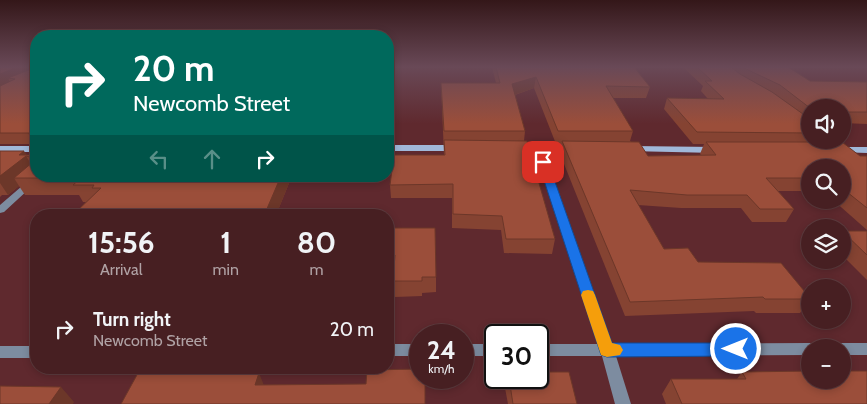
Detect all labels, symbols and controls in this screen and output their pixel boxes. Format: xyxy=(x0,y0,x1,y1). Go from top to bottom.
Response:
text: 20 m xyxy=(133,47,215,90)
icon: right xyxy=(50,50,115,115)
text: Newcomb Street xyxy=(133,90,290,117)
map controls xyxy=(801,99,851,389)
button: sound xyxy=(801,99,851,149)
pin xyxy=(522,141,564,183)
icon: left xyxy=(145,145,173,173)
icon: ahead xyxy=(198,145,226,173)
icon: right xyxy=(251,145,279,173)
icon: arrive xyxy=(529,148,557,176)
button: search xyxy=(801,159,851,209)
button: layers xyxy=(801,219,851,269)
text: 15:56 xyxy=(88,224,155,261)
text: 1 xyxy=(220,224,231,261)
text: 80 xyxy=(297,224,336,261)
text: Arrival xyxy=(100,260,143,279)
text: min xyxy=(213,260,239,279)
text: m xyxy=(309,260,323,279)
button: + xyxy=(801,279,851,329)
text: Turn right xyxy=(93,308,171,331)
icon: right xyxy=(50,315,78,343)
text: 20 m xyxy=(330,318,374,341)
position arrow xyxy=(709,322,761,374)
speed limit sign: 30 xyxy=(484,324,549,389)
text: Newcomb Street xyxy=(93,331,207,350)
text: 24 xyxy=(427,335,456,365)
button: − xyxy=(801,339,851,389)
text: km/h xyxy=(428,361,455,376)

